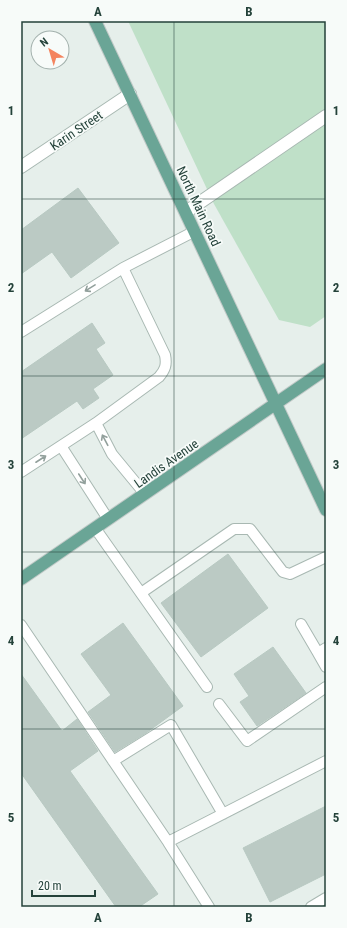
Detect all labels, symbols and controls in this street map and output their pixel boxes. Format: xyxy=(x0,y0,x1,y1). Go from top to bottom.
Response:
text: A xyxy=(94,4,102,19)
text: B xyxy=(245,4,253,19)
north arrow xyxy=(30,30,70,70)
text: N xyxy=(37,35,51,50)
text: 1 xyxy=(8,103,14,118)
text: 1 xyxy=(333,103,339,118)
street label: Karin Street xyxy=(47,107,105,153)
street label: North Main Road xyxy=(173,164,224,249)
text: 2 xyxy=(8,280,15,295)
text: 2 xyxy=(333,280,340,295)
one-way arrow xyxy=(84,284,95,293)
one-way arrow xyxy=(101,434,108,446)
street label: Landis Avenue xyxy=(131,436,201,491)
one-way arrow xyxy=(35,455,46,463)
text: 3 xyxy=(8,457,14,472)
text: 3 xyxy=(333,457,339,472)
one-way arrow xyxy=(78,473,86,485)
text: 4 xyxy=(8,633,15,648)
text: 4 xyxy=(333,633,340,648)
text: 5 xyxy=(8,810,15,825)
text: 5 xyxy=(333,810,340,825)
scale bar xyxy=(32,872,95,898)
text: 20 m xyxy=(38,879,62,893)
text: A xyxy=(94,910,102,925)
text: B xyxy=(245,910,253,925)

